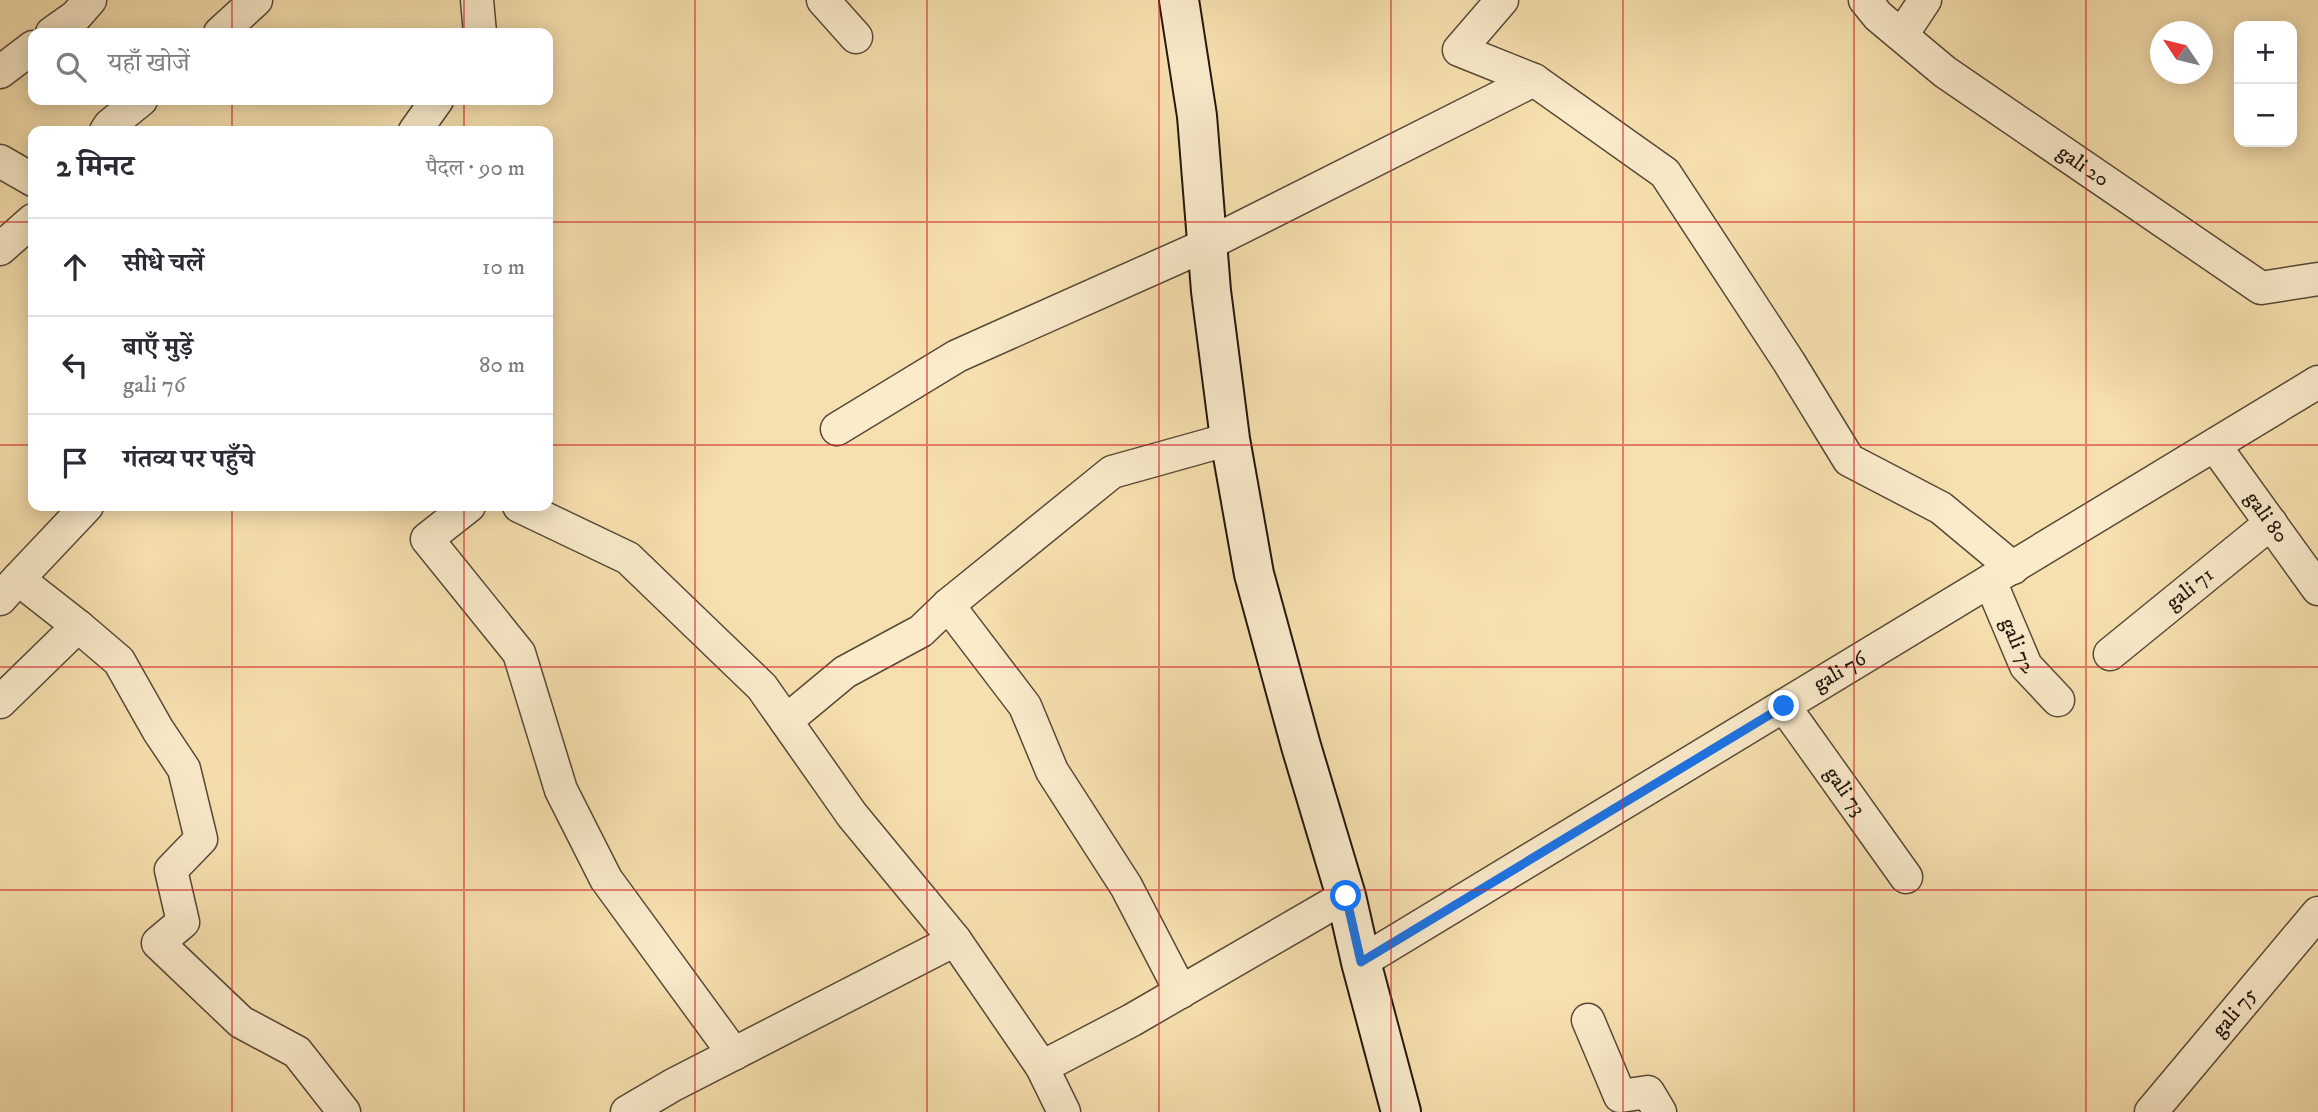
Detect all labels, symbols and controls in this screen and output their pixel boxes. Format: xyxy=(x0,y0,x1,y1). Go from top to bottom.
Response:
north arrow xyxy=(2150,21,2213,84)
map controls xyxy=(2234,21,2297,147)
button: + xyxy=(2234,21,2297,84)
search box xyxy=(28,28,553,105)
text: यहाँ खोजें xyxy=(108,47,190,80)
icon: search xyxy=(52,48,90,86)
button: − xyxy=(2234,84,2297,147)
street label: gali 20 xyxy=(2052,139,2114,193)
text: 2 मिनट xyxy=(56,149,134,186)
text: पैदल · 90 m xyxy=(426,154,525,183)
text: सीधे चलें xyxy=(123,247,204,280)
icon: ahead xyxy=(56,248,94,286)
text: 10 m xyxy=(482,253,525,282)
text: बाएँ मुड़ें xyxy=(123,331,193,364)
icon: left xyxy=(56,346,94,384)
text: 80 m xyxy=(479,351,525,380)
text: gali 76 xyxy=(123,371,186,400)
text: गंतव्य पर पहुँचे xyxy=(123,443,254,476)
icon: arrive xyxy=(56,444,94,482)
street label: gali 80 xyxy=(2239,487,2294,548)
street label: gali 71 xyxy=(2161,562,2219,616)
street label: gali 72 xyxy=(1994,614,2040,680)
street label: gali 76 xyxy=(1809,645,1872,698)
route end xyxy=(1768,690,1799,721)
street label: gali 73 xyxy=(1819,762,1871,821)
route start xyxy=(1330,880,1361,911)
street label: gali 75 xyxy=(2206,982,2263,1043)

